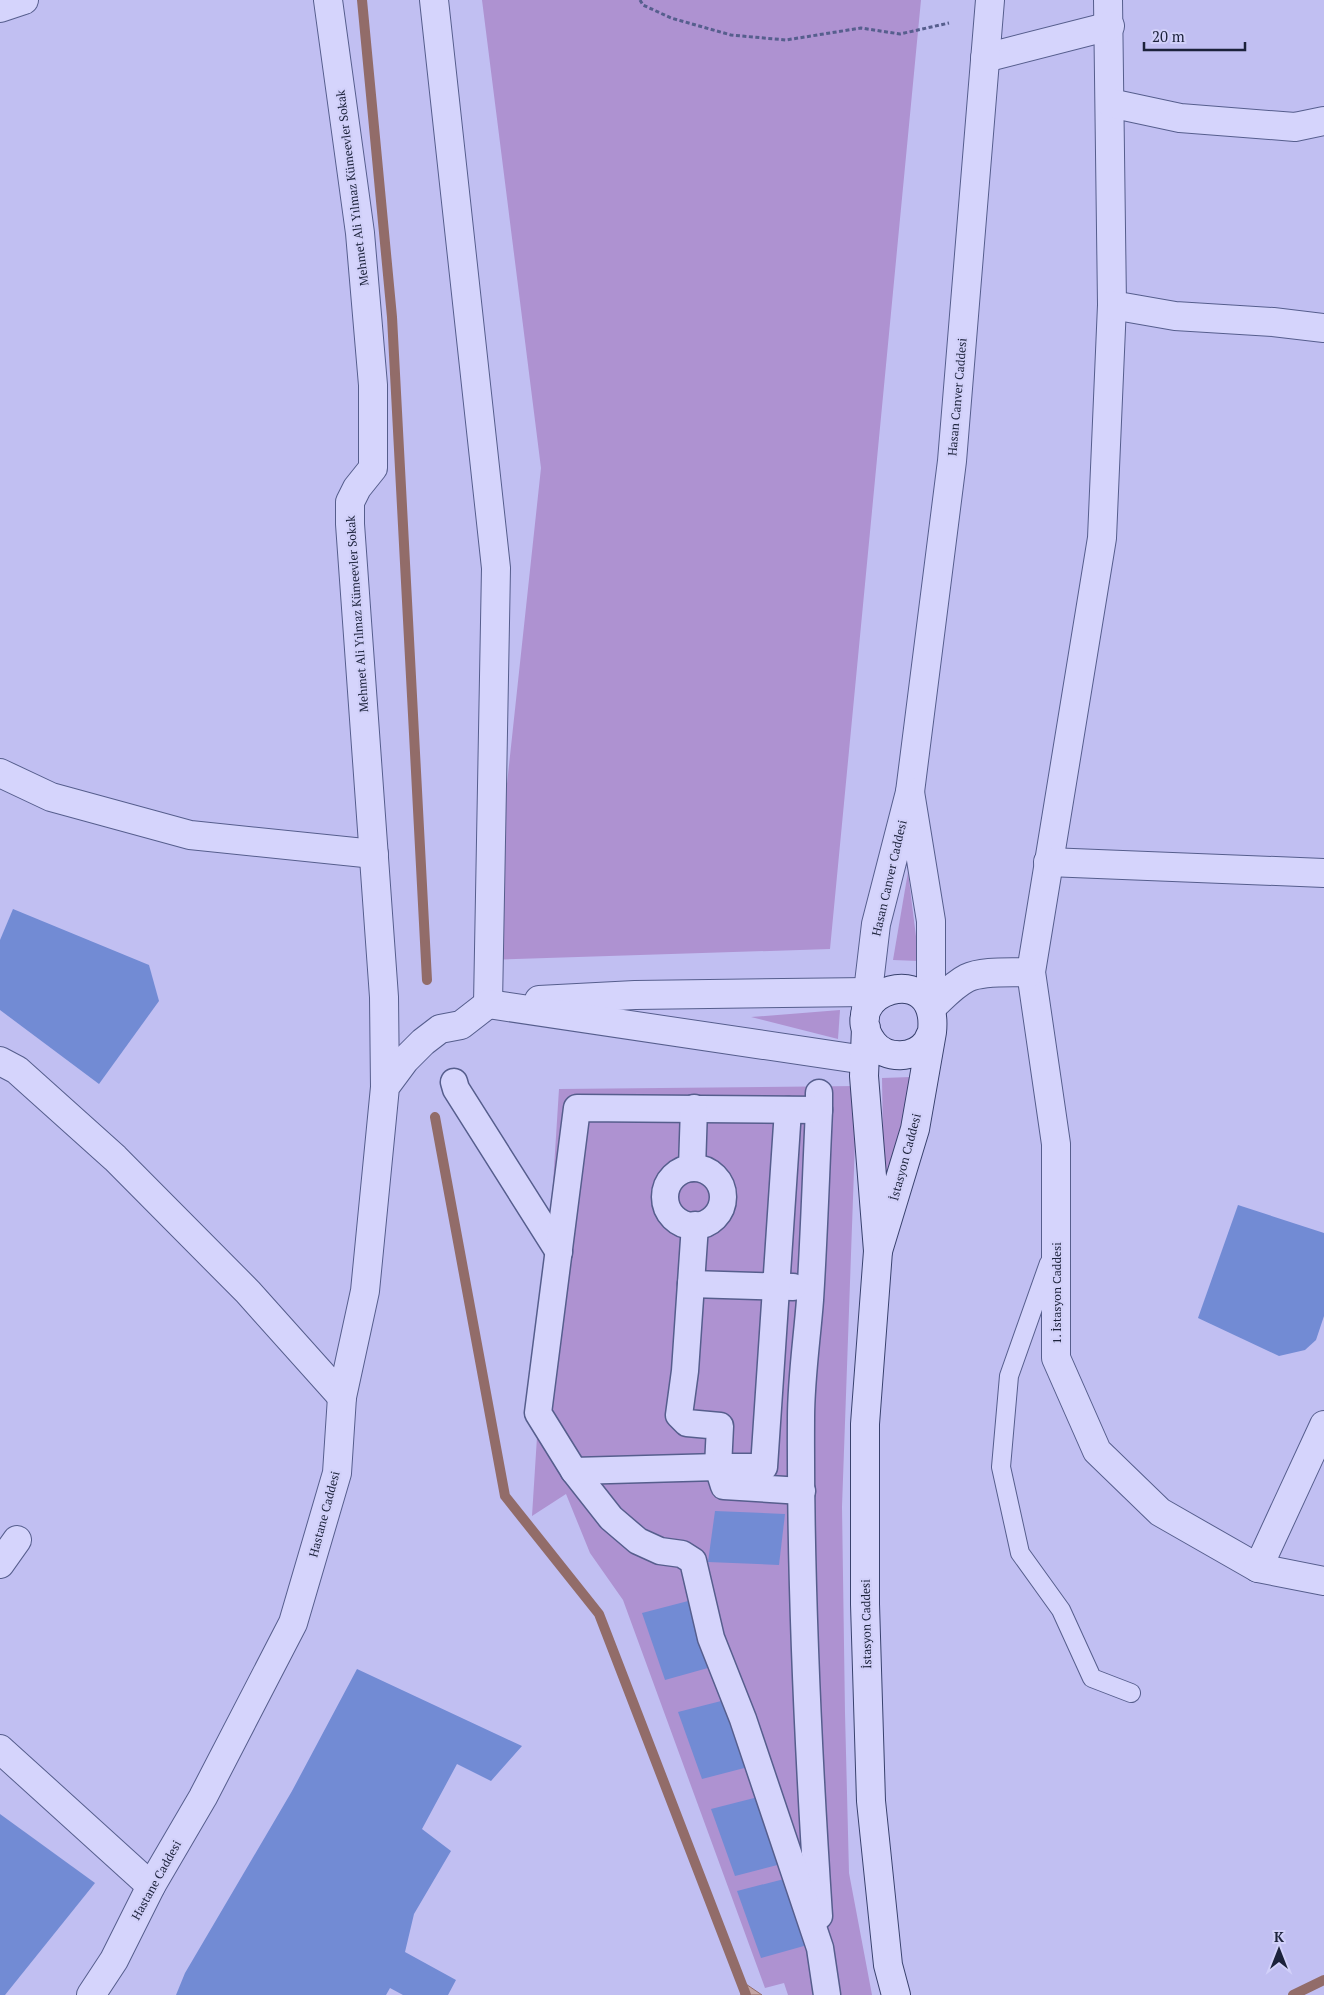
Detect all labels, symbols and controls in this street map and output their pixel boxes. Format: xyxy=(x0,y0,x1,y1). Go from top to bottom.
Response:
scale bar xyxy=(1144,20,1245,52)
text: 20 m xyxy=(1152,26,1185,46)
street label: Mehmet Ali Yılmaz Kümeevler Sokak xyxy=(332,88,371,287)
street label: Hasan Canver Caddesi xyxy=(944,337,970,457)
street label: Mehmet Ali Yılmaz Kümeevler Sokak xyxy=(343,514,371,713)
street label: Hasan Canver Caddesi xyxy=(868,818,910,937)
street label: İstasyon Caddesi xyxy=(886,1111,924,1202)
street label: 1. İstasyon Caddesi xyxy=(1049,1242,1064,1344)
street label: Hastane Caddesi xyxy=(305,1469,343,1559)
street label: İstasyon Caddesi xyxy=(858,1579,874,1669)
street label: Hastane Caddesi xyxy=(128,1837,184,1922)
north arrow xyxy=(1254,1925,1304,1975)
text: K xyxy=(1274,1927,1284,1946)

